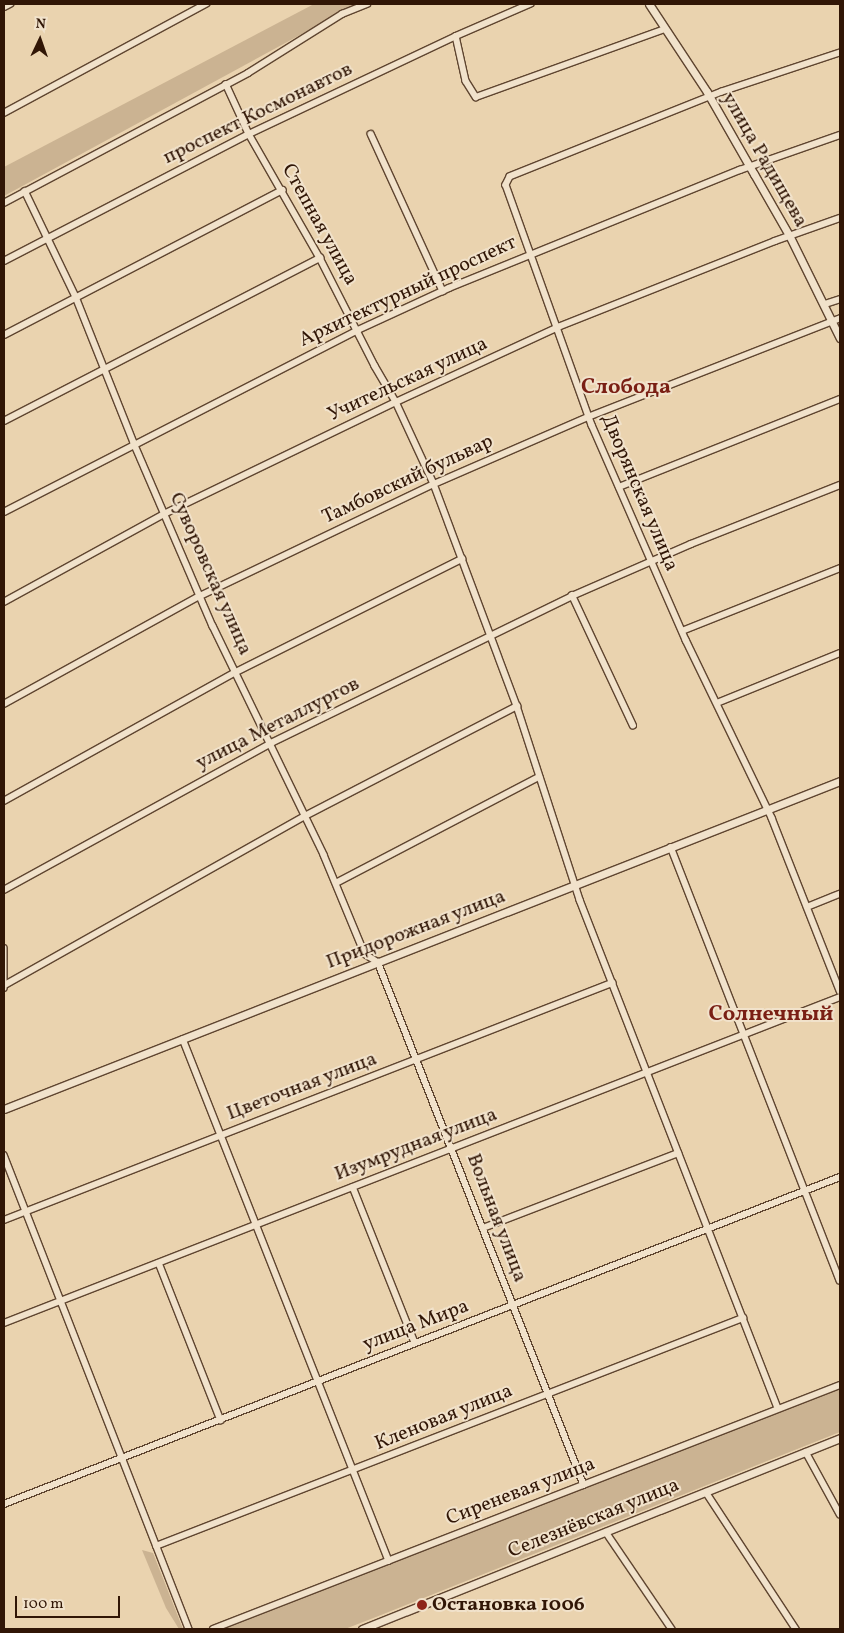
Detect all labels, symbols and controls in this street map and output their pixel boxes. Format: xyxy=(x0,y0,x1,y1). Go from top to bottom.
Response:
north arrow xyxy=(15,15,65,65)
text: N xyxy=(35,15,46,34)
street label: проспект Космонавтов xyxy=(159,58,357,170)
street label: улица Радищева xyxy=(716,88,812,232)
street label: Степная улица xyxy=(276,160,362,290)
street label: Архитектурный проспект xyxy=(296,231,520,353)
street label: Учительская улица xyxy=(324,332,492,428)
district label: Слобода xyxy=(581,375,671,401)
street label: Дворянская улица xyxy=(595,411,683,575)
street label: Тамбовский бульвар xyxy=(319,430,497,530)
street label: Суворовская улица xyxy=(163,489,257,659)
street label: улица Металлургов xyxy=(192,672,364,776)
street label: Придорожная улица xyxy=(323,885,509,975)
district label: Солнечный xyxy=(709,1002,833,1028)
street label: Цветочная улица xyxy=(224,1047,380,1127)
street label: Изумрудная улица xyxy=(331,1103,501,1187)
street label: Вольная улица xyxy=(460,1150,532,1286)
street label: улица Мира xyxy=(359,1295,473,1357)
street label: Кленовая улица xyxy=(371,1379,517,1457)
street label: Сиреневая улица xyxy=(443,1452,599,1532)
street label: Селезнёвская улица xyxy=(505,1474,683,1564)
scale bar xyxy=(18,1586,122,1618)
place label: Остановка 1006 xyxy=(432,1593,585,1617)
text: 100 m xyxy=(23,1594,63,1615)
marker: Остановка 1006 xyxy=(416,1599,428,1611)

